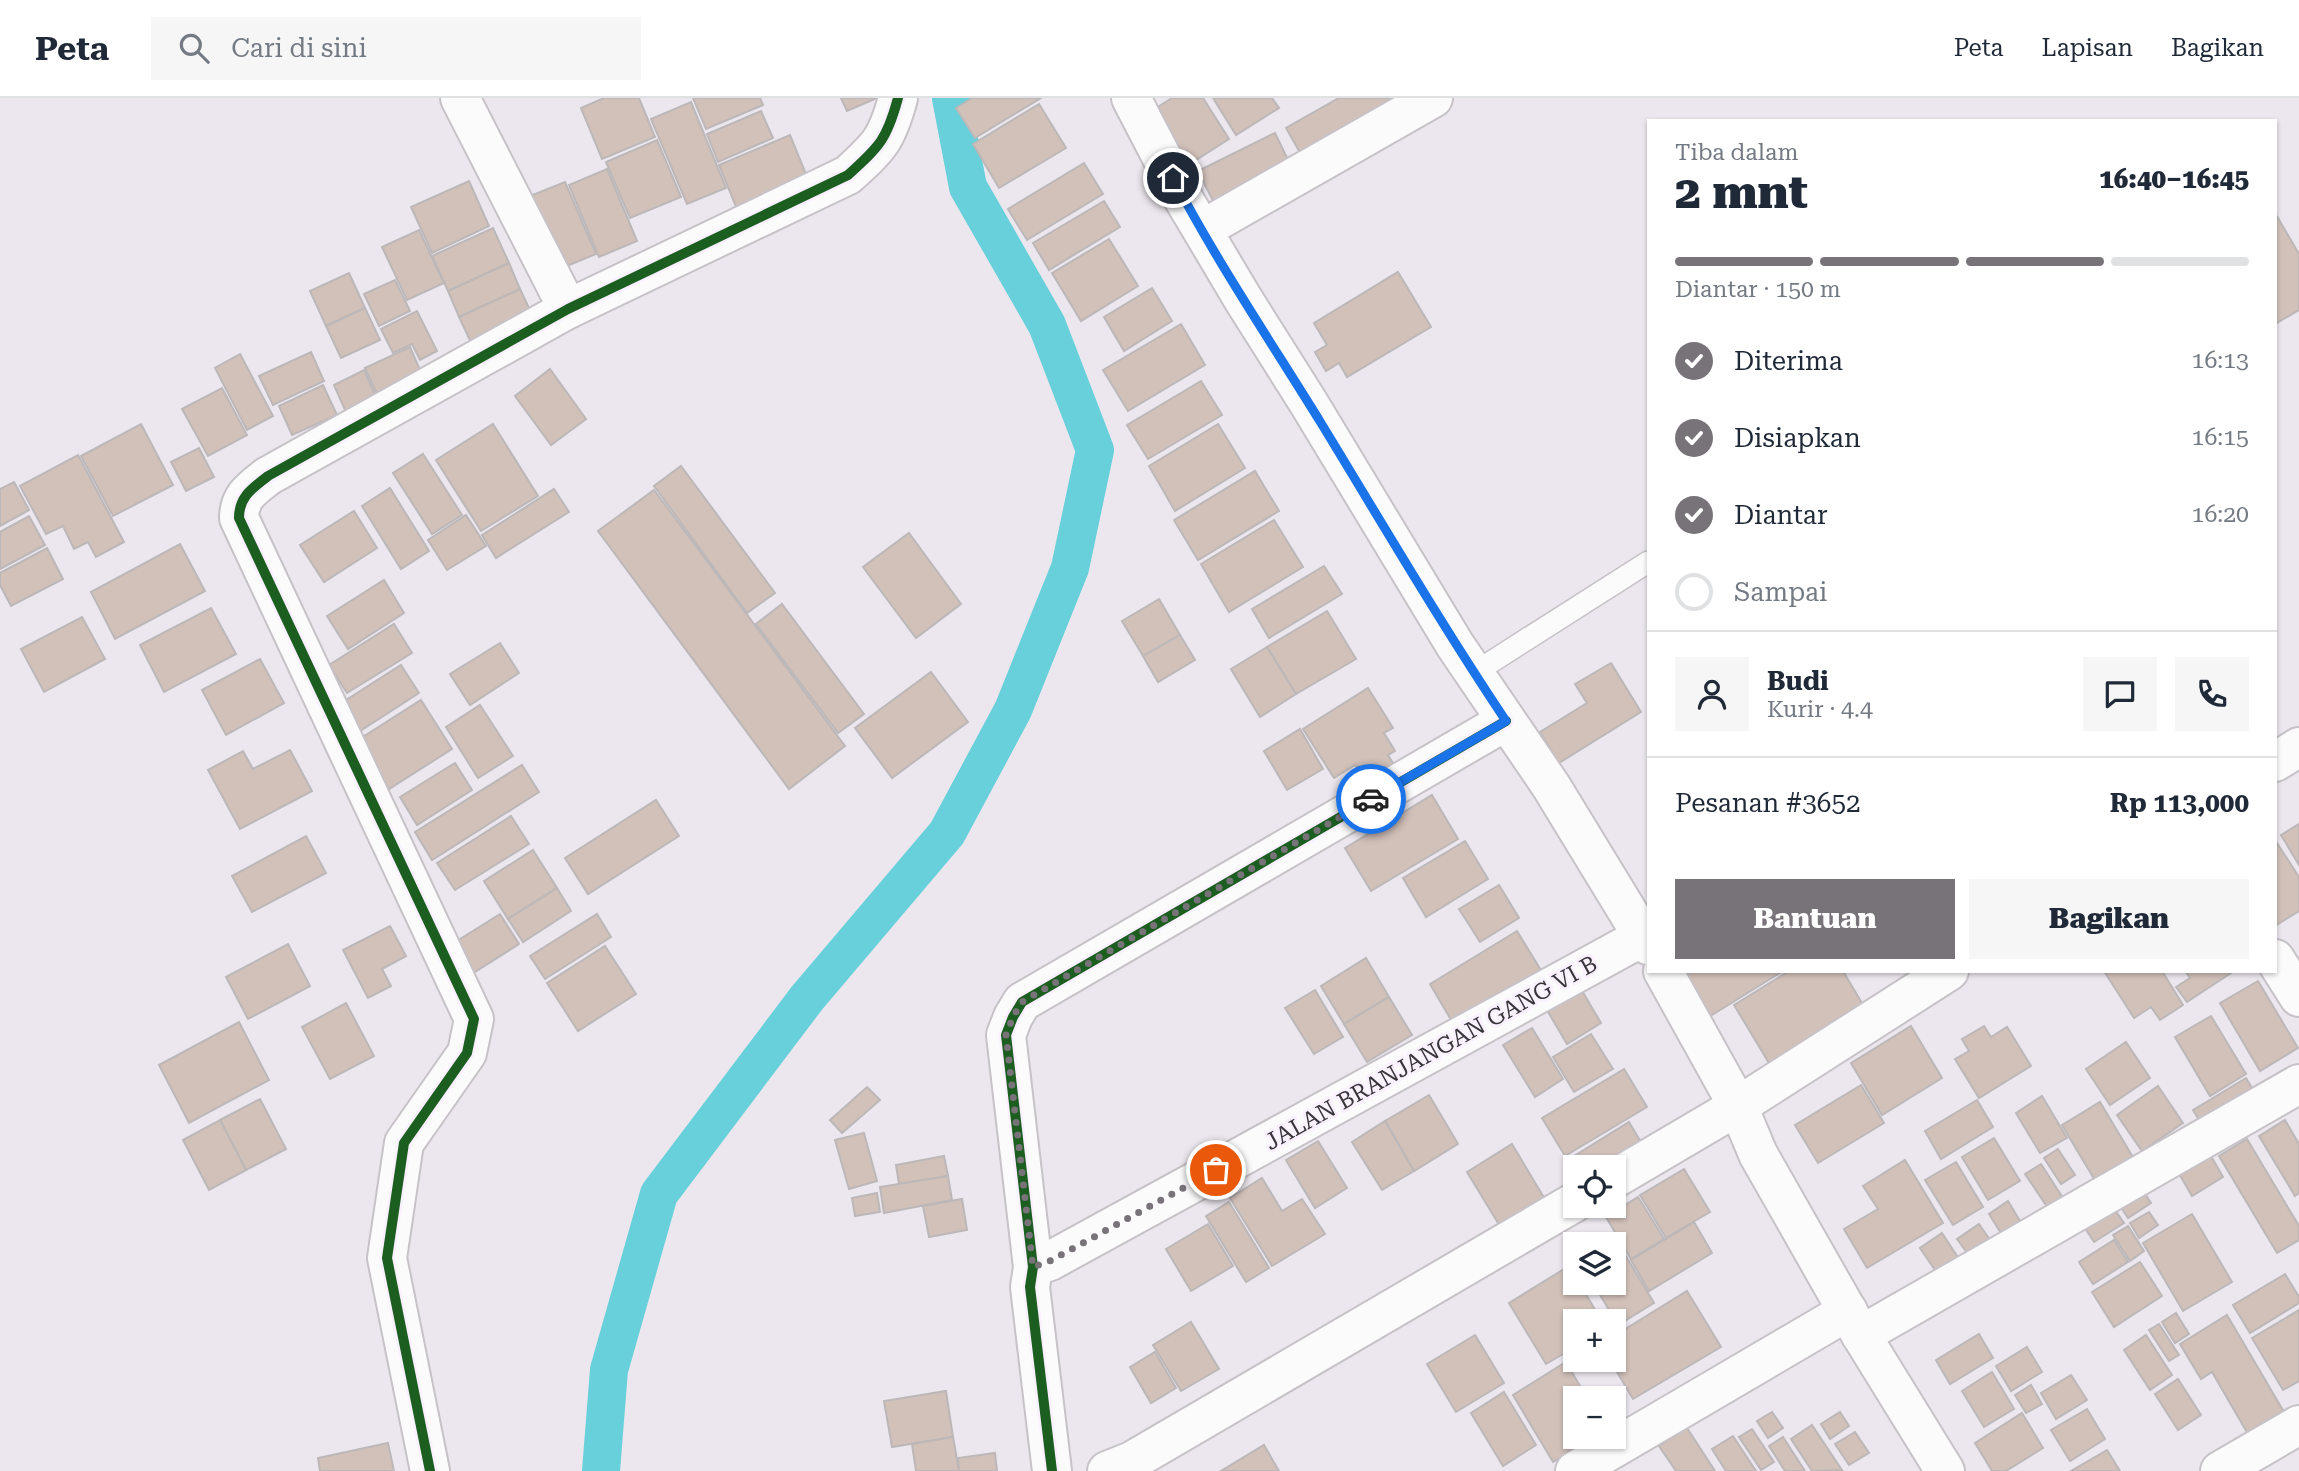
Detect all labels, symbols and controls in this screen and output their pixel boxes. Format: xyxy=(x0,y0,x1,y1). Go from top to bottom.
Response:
search box xyxy=(151,17,641,80)
text: Peta xyxy=(35,29,109,68)
icon: search xyxy=(175,29,213,67)
text: Cari di sini xyxy=(231,33,367,63)
text: Peta xyxy=(1954,34,2004,62)
text: Lapisan xyxy=(2042,34,2133,62)
text: Bagikan xyxy=(2171,34,2264,62)
text: Tiba dalam xyxy=(1675,139,1798,166)
pin xyxy=(1143,148,1203,208)
icon: home xyxy=(1154,159,1192,197)
text: 16:40–16:45 xyxy=(2099,164,2249,194)
text: 2 mnt xyxy=(1675,165,1808,219)
text: Diantar · 150 m xyxy=(1675,276,1841,303)
icon: check xyxy=(1675,342,1713,380)
text: Diterima xyxy=(1734,346,1843,376)
text: 16:13 xyxy=(2192,347,2249,374)
icon: check xyxy=(1675,419,1713,457)
text: Disiapkan xyxy=(1734,423,1861,453)
text: 16:15 xyxy=(2192,424,2249,451)
icon: check xyxy=(1675,496,1713,534)
text: Diantar xyxy=(1734,500,1828,530)
text: 16:20 xyxy=(2192,501,2249,528)
text: Sampai xyxy=(1734,577,1827,607)
button: person xyxy=(1675,657,1749,731)
button: chat xyxy=(2083,657,2157,731)
button: phone xyxy=(2175,657,2249,731)
text: Budi xyxy=(1767,666,1829,696)
text: Kurir · 4.4 xyxy=(1767,696,1873,723)
courier xyxy=(1336,764,1406,834)
icon: car xyxy=(1352,780,1390,818)
text: Pesanan #3652 xyxy=(1675,788,1861,818)
text: Rp 113,000 xyxy=(2110,788,2249,818)
button: Bantuan xyxy=(1675,879,1955,959)
button: Bagikan xyxy=(1969,879,2249,959)
street label: JALAN BRANJANGAN GANG VI B xyxy=(1260,950,1602,1156)
pin xyxy=(1186,1140,1246,1200)
icon: bag xyxy=(1197,1151,1235,1189)
map controls xyxy=(1563,1155,1626,1449)
button: locate xyxy=(1563,1155,1626,1218)
button: layers xyxy=(1563,1232,1626,1295)
button: + xyxy=(1563,1309,1626,1372)
button: − xyxy=(1563,1386,1626,1449)

